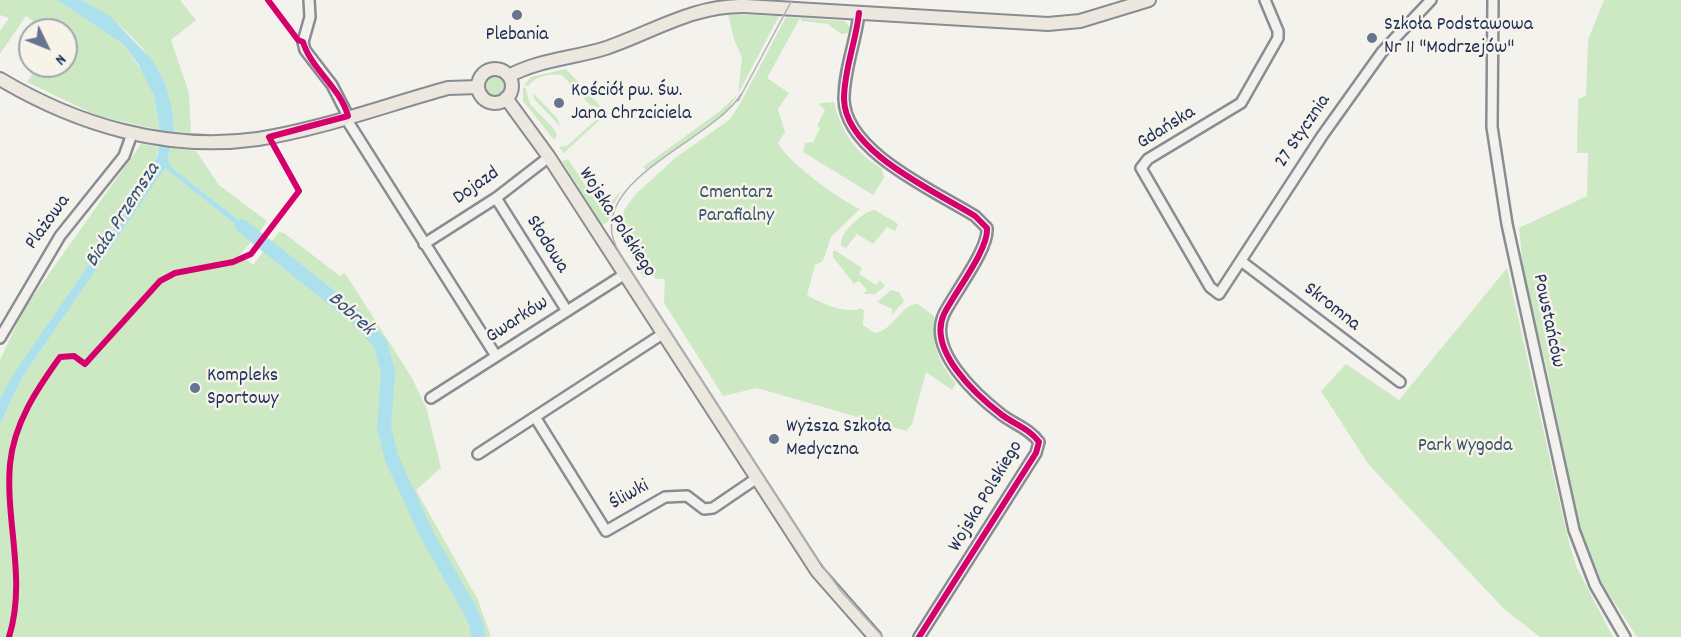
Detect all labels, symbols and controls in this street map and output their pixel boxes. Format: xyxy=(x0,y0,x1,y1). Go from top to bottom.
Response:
marker: Plebania xyxy=(510,8,524,22)
place label: Szkoła Podstawowa Nr 11 "Modrzejów" xyxy=(1384,14,1533,61)
north arrow xyxy=(18,18,78,78)
place label: Plebania xyxy=(486,24,548,48)
marker: Szkoła Podstawowa Nr 11 "Modrzejów" xyxy=(1365,31,1379,45)
text: N xyxy=(49,49,71,70)
place label: Kościół pw. Św. Jana Chrzciciela xyxy=(571,80,691,127)
street label: 27 Stycznia xyxy=(1271,91,1337,173)
marker: Kościół pw. Św. Jana Chrzciciela xyxy=(552,96,566,110)
street label: Gdańska xyxy=(1133,102,1201,156)
water label: Biała Przemsza xyxy=(81,159,167,273)
street label: Dojazd xyxy=(449,163,505,211)
street label: Wojska Polskiego xyxy=(572,164,660,282)
park label: Cmentarz Parafialny xyxy=(698,182,774,229)
street label: Plażowa xyxy=(21,191,77,255)
street label: Słodowa xyxy=(519,212,573,278)
street label: Powstańców xyxy=(1525,272,1569,370)
street label: Skromna xyxy=(1298,278,1364,338)
water label: Bobrek xyxy=(321,288,379,342)
street label: Gwarków xyxy=(482,292,554,350)
place label: Kompleks Sportowy xyxy=(207,365,279,412)
marker: Kompleks Sportowy xyxy=(188,381,202,395)
place label: Wyższa Szkoła Medyczna xyxy=(786,416,891,463)
marker: Wyższa Szkoła Medyczna xyxy=(767,432,781,446)
park label: Park Wygoda xyxy=(1418,435,1512,459)
street label: Wojska Polskiego xyxy=(944,437,1030,557)
street label: Śliwki xyxy=(606,475,654,517)

